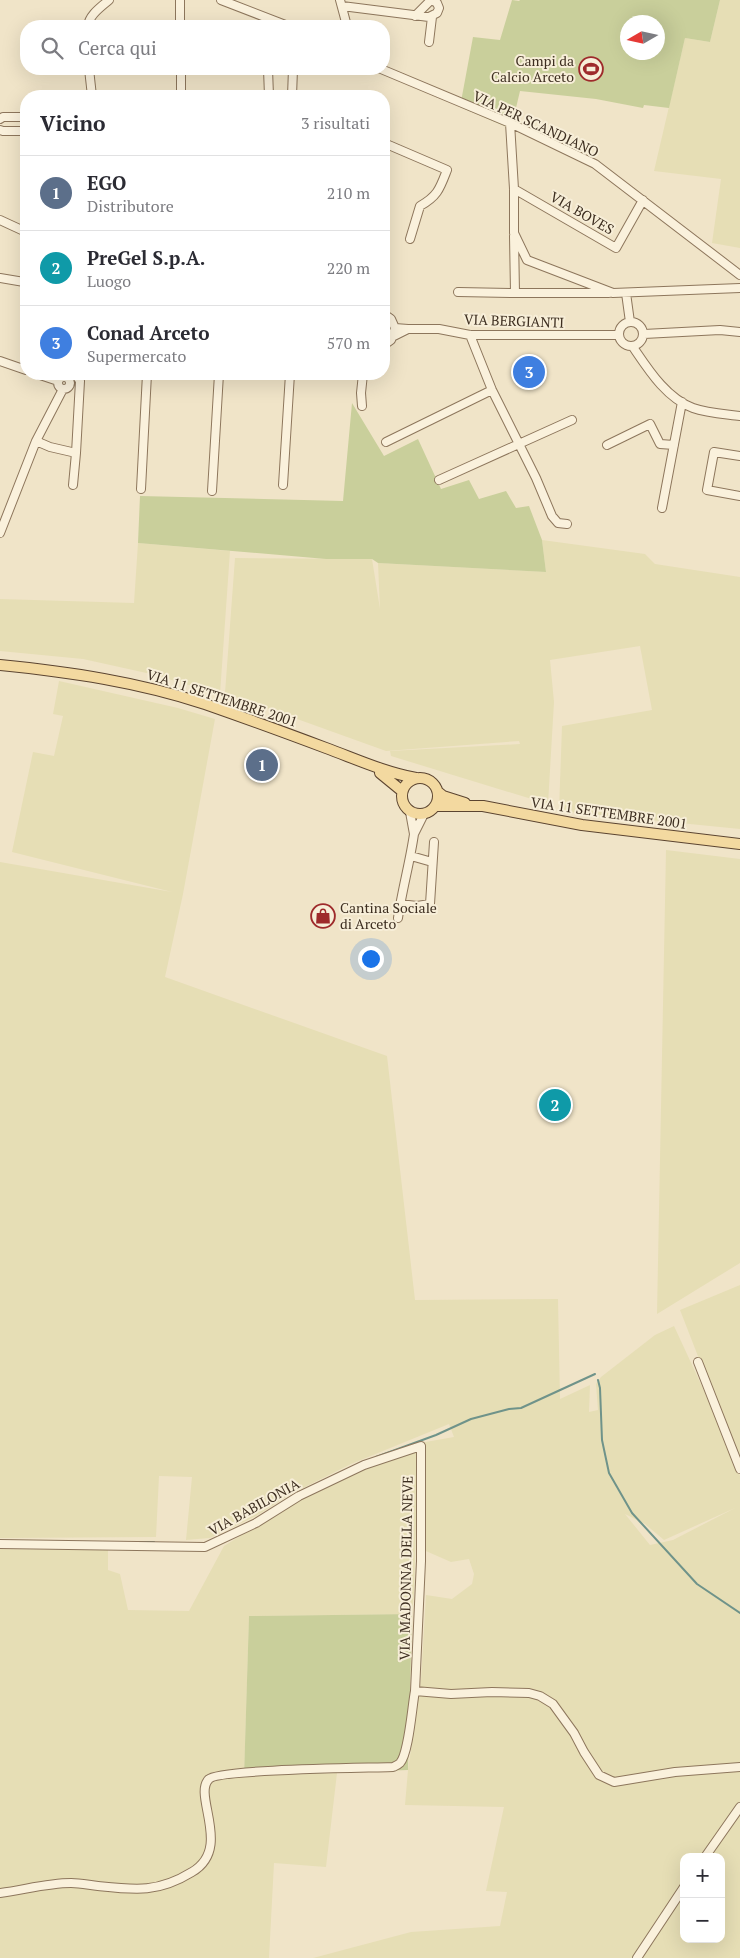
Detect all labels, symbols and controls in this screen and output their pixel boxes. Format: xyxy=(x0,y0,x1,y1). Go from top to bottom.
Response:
north arrow xyxy=(620,15,665,60)
search box xyxy=(20,20,390,75)
icon: search xyxy=(38,34,66,62)
text: Cerca qui xyxy=(78,35,157,60)
place label: Campi da Calcio Arceto xyxy=(491,51,574,86)
sports icon: Campi da Calcio Arceto xyxy=(578,56,604,82)
street label: VIA PER SCANDIANO xyxy=(470,86,602,161)
text: Vicino xyxy=(40,109,106,137)
text: 3 risultati xyxy=(301,112,370,134)
text: EGO xyxy=(87,170,126,195)
text: 1 xyxy=(51,182,61,204)
text: 210 m xyxy=(327,182,370,204)
street label: VIA BOVES xyxy=(547,187,618,239)
text: Distributore xyxy=(87,195,174,217)
text: PreGel S.p.A. xyxy=(87,245,205,270)
text: 2 xyxy=(51,257,61,279)
text: 220 m xyxy=(327,257,370,279)
text: Luogo xyxy=(87,270,131,292)
street label: VIA BERGIANTI xyxy=(464,309,565,332)
text: Conad Arceto xyxy=(87,320,209,345)
text: 3 xyxy=(51,332,61,354)
text: 570 m xyxy=(327,332,370,354)
text: Supermercato xyxy=(87,345,186,367)
pin: 3 xyxy=(513,353,545,391)
street label: VIA 11 SETTEMBRE 2001 xyxy=(144,664,300,731)
pin: 1 xyxy=(246,746,278,784)
street label: VIA 11 SETTEMBRE 2001 xyxy=(530,792,688,833)
place label: Cantina Sociale di Arceto xyxy=(340,898,437,933)
shop icon: Cantina Sociale di Arceto xyxy=(310,903,336,929)
your location xyxy=(358,946,384,972)
pin: 2 xyxy=(539,1086,571,1124)
street label: VIA BABILONIA xyxy=(205,1473,303,1539)
street label: VIA MADONNA DELLA NEVE xyxy=(394,1476,417,1660)
map controls xyxy=(680,1853,725,1943)
button: + xyxy=(680,1853,725,1898)
button: − xyxy=(680,1898,725,1943)

